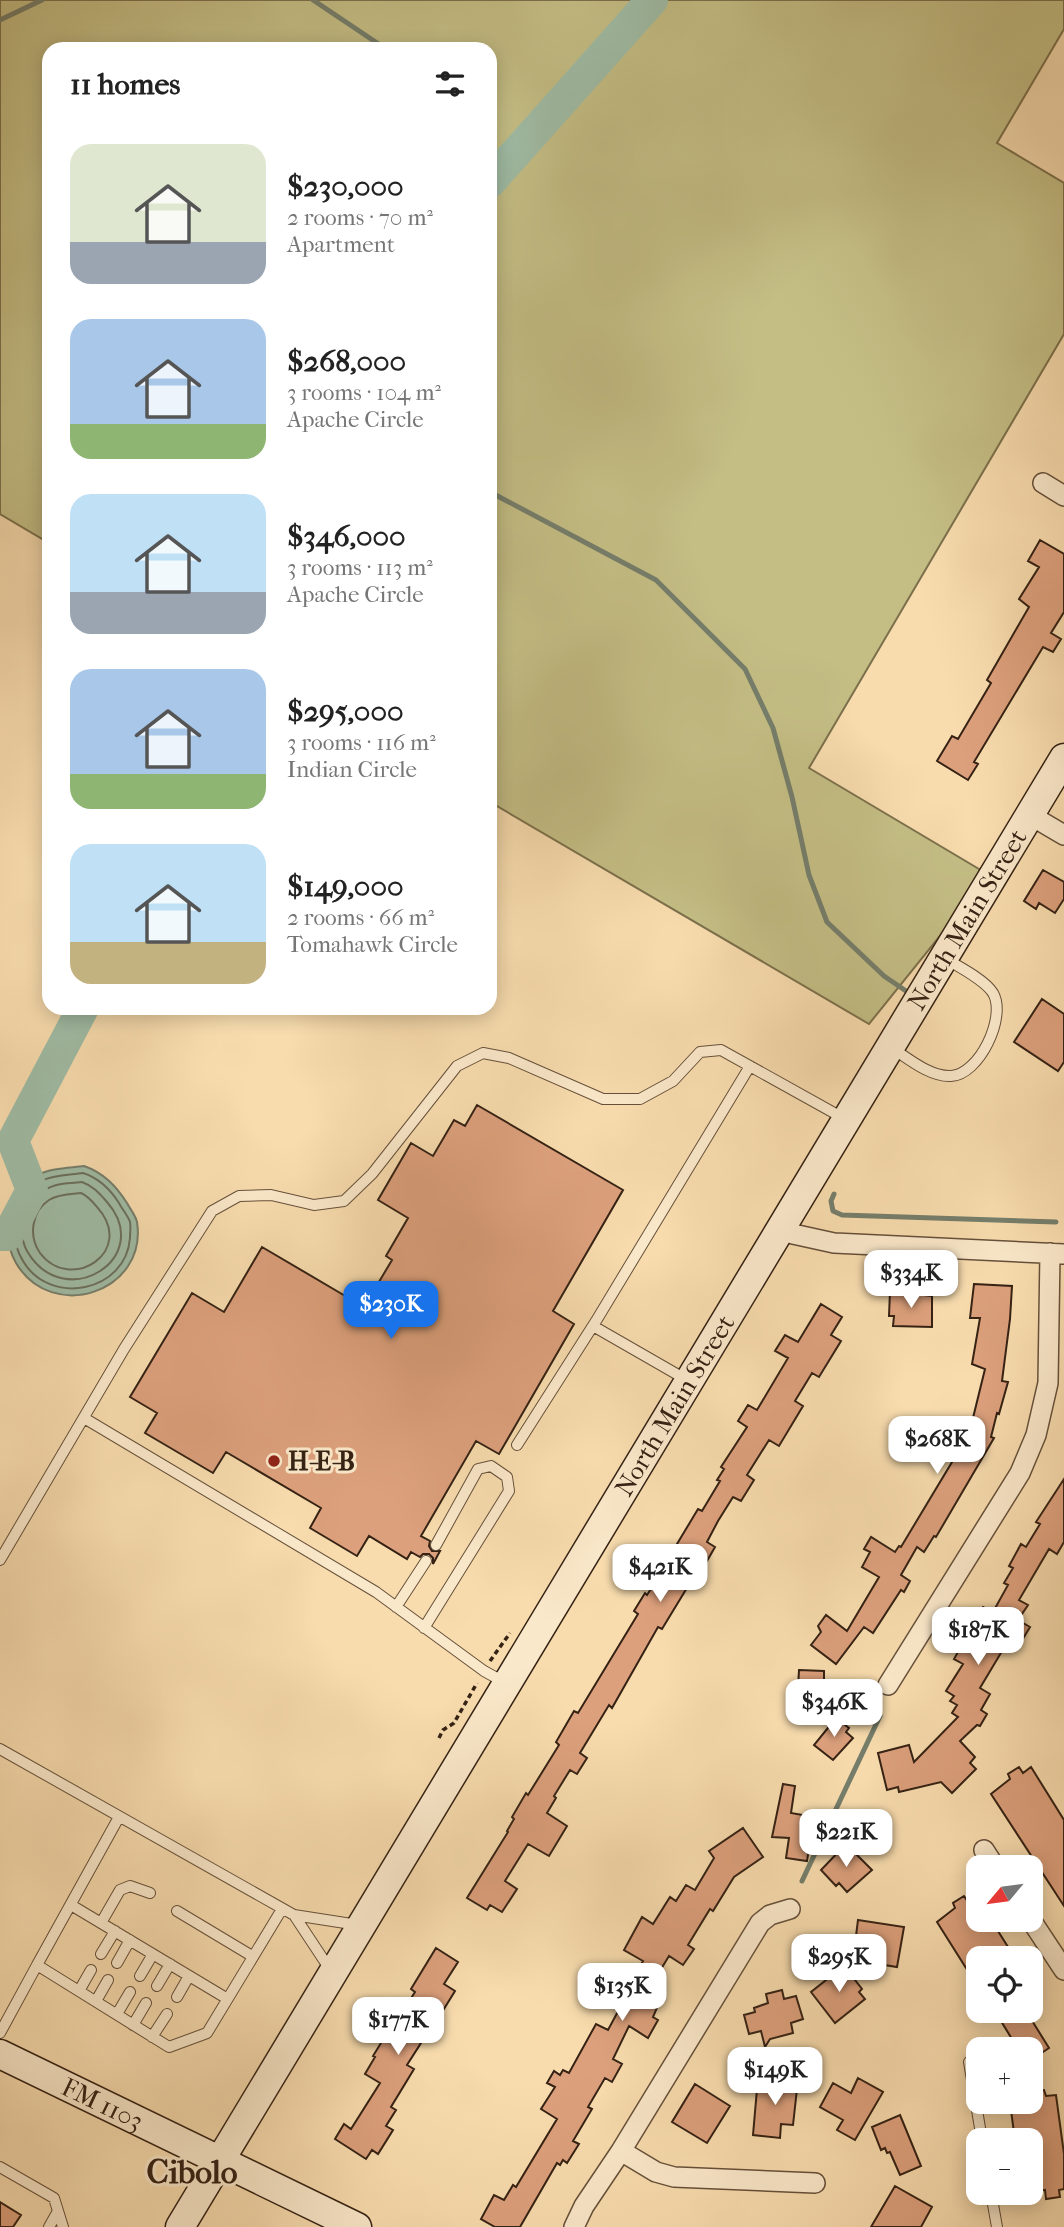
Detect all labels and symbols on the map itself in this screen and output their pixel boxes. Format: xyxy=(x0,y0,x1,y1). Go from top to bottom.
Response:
street label: North Main Street xyxy=(901,823,1034,1016)
pin: $334K xyxy=(862,1250,960,1310)
pin: $230K xyxy=(342,1282,440,1341)
street label: North Main Street xyxy=(609,1309,742,1502)
pin: $268K xyxy=(888,1416,986,1476)
place label: H-E-B xyxy=(288,1446,355,1477)
marker: H-E-B xyxy=(266,1453,282,1469)
pin: $421K xyxy=(611,1544,709,1604)
pin: $187K xyxy=(929,1608,1027,1667)
pin: $346K xyxy=(785,1680,883,1739)
pin: $221K xyxy=(797,1810,895,1869)
north arrow xyxy=(966,1855,1043,1932)
pin: $295K xyxy=(790,1934,888,1994)
pin: $135K xyxy=(573,1964,671,2023)
pin: $177K xyxy=(349,1997,447,2057)
pin: $149K xyxy=(726,2048,824,2107)
street label: FM 1103 xyxy=(57,2071,148,2137)
district label: Cibolo xyxy=(147,2153,238,2192)

